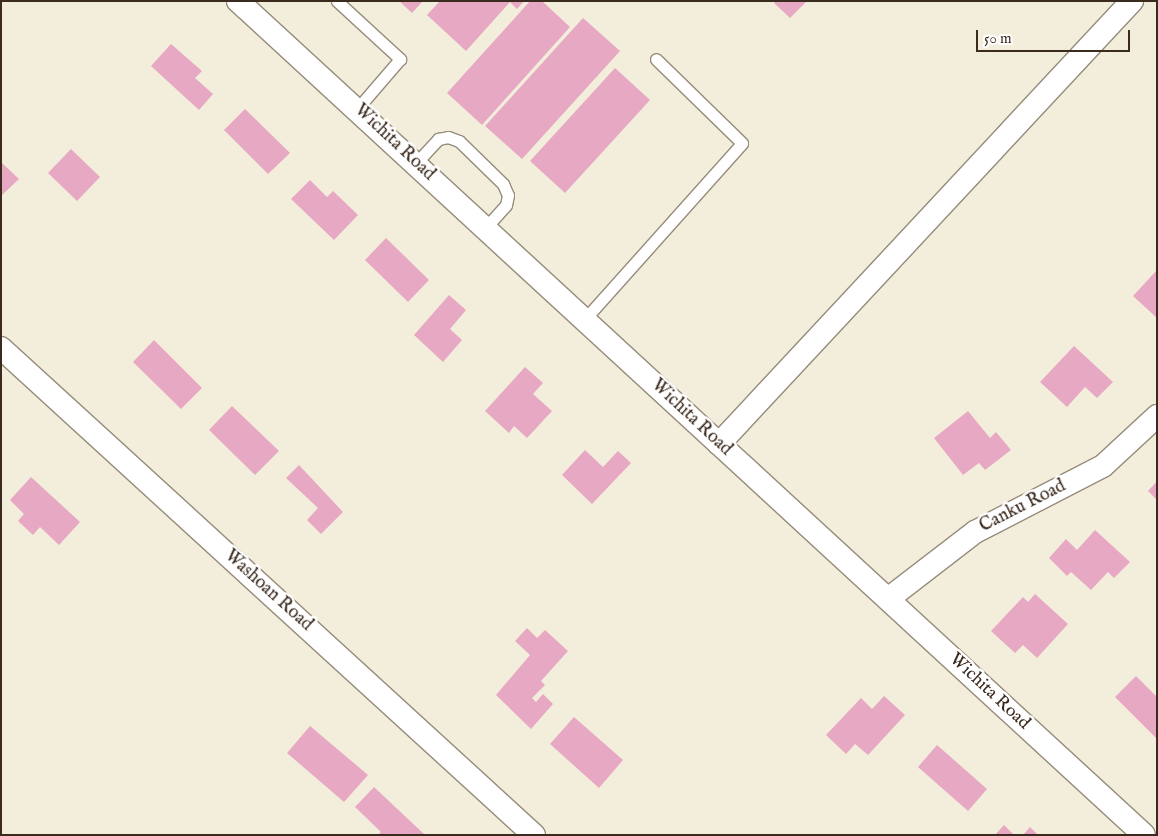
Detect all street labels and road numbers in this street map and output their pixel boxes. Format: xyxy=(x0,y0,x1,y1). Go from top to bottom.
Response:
street label: Wichita Road xyxy=(349,100,439,186)
street label: Wichita Road xyxy=(646,375,736,461)
street label: Canku Road xyxy=(976,476,1070,538)
street label: Washoan Road xyxy=(219,546,317,636)
street label: Wichita Road xyxy=(944,649,1034,735)

